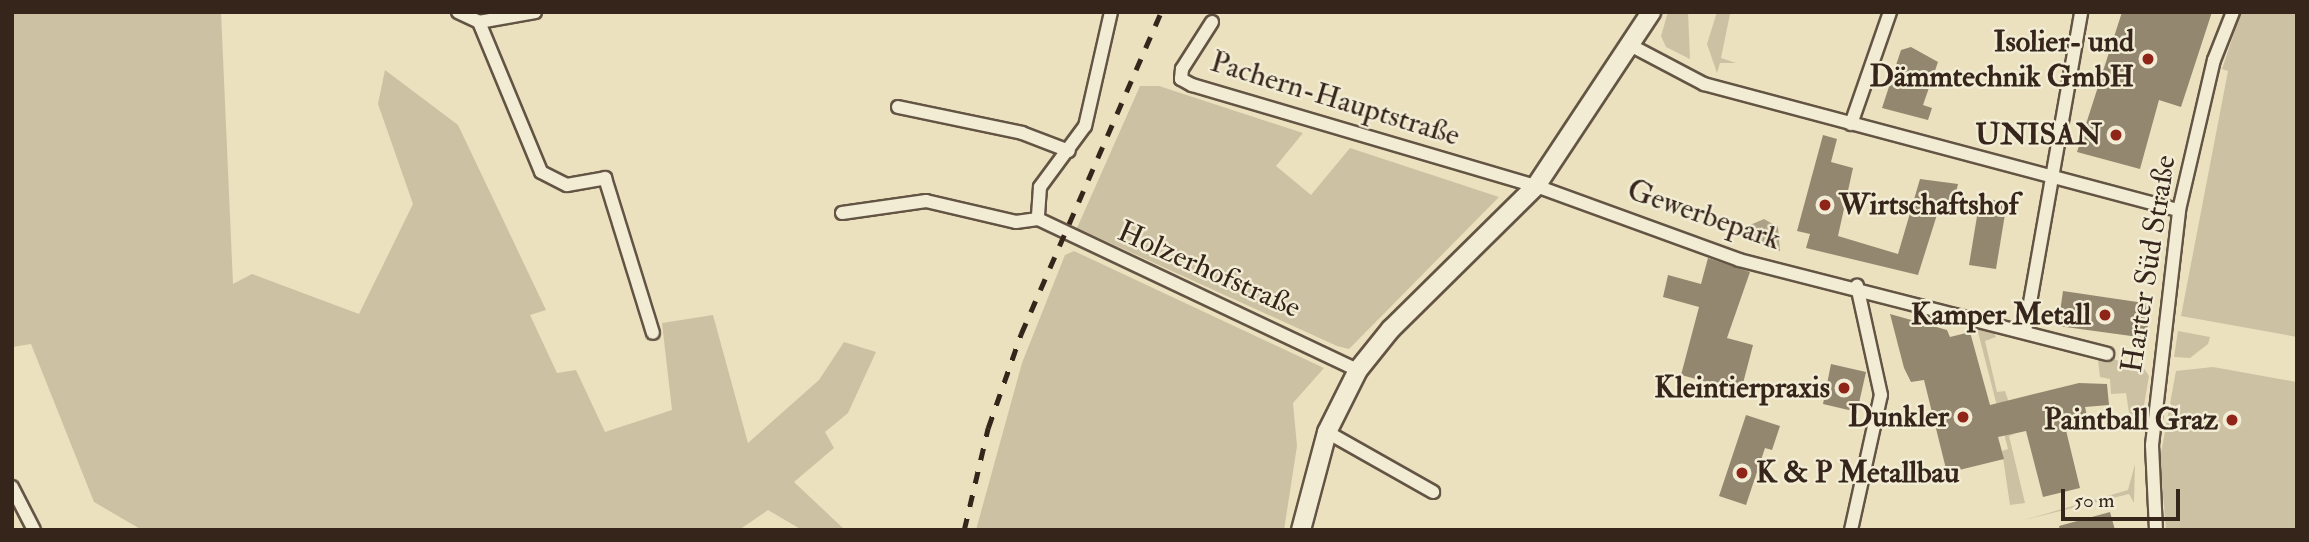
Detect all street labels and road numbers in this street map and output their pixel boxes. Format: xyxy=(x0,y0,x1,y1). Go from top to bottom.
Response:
street label: Pachern-Hauptstraße xyxy=(1206,44,1464,154)
street label: Harter Süd Straße xyxy=(2114,153,2184,375)
street label: Gewerbepark xyxy=(1623,172,1785,258)
street label: Holzerhofstraße xyxy=(1112,214,1306,326)

